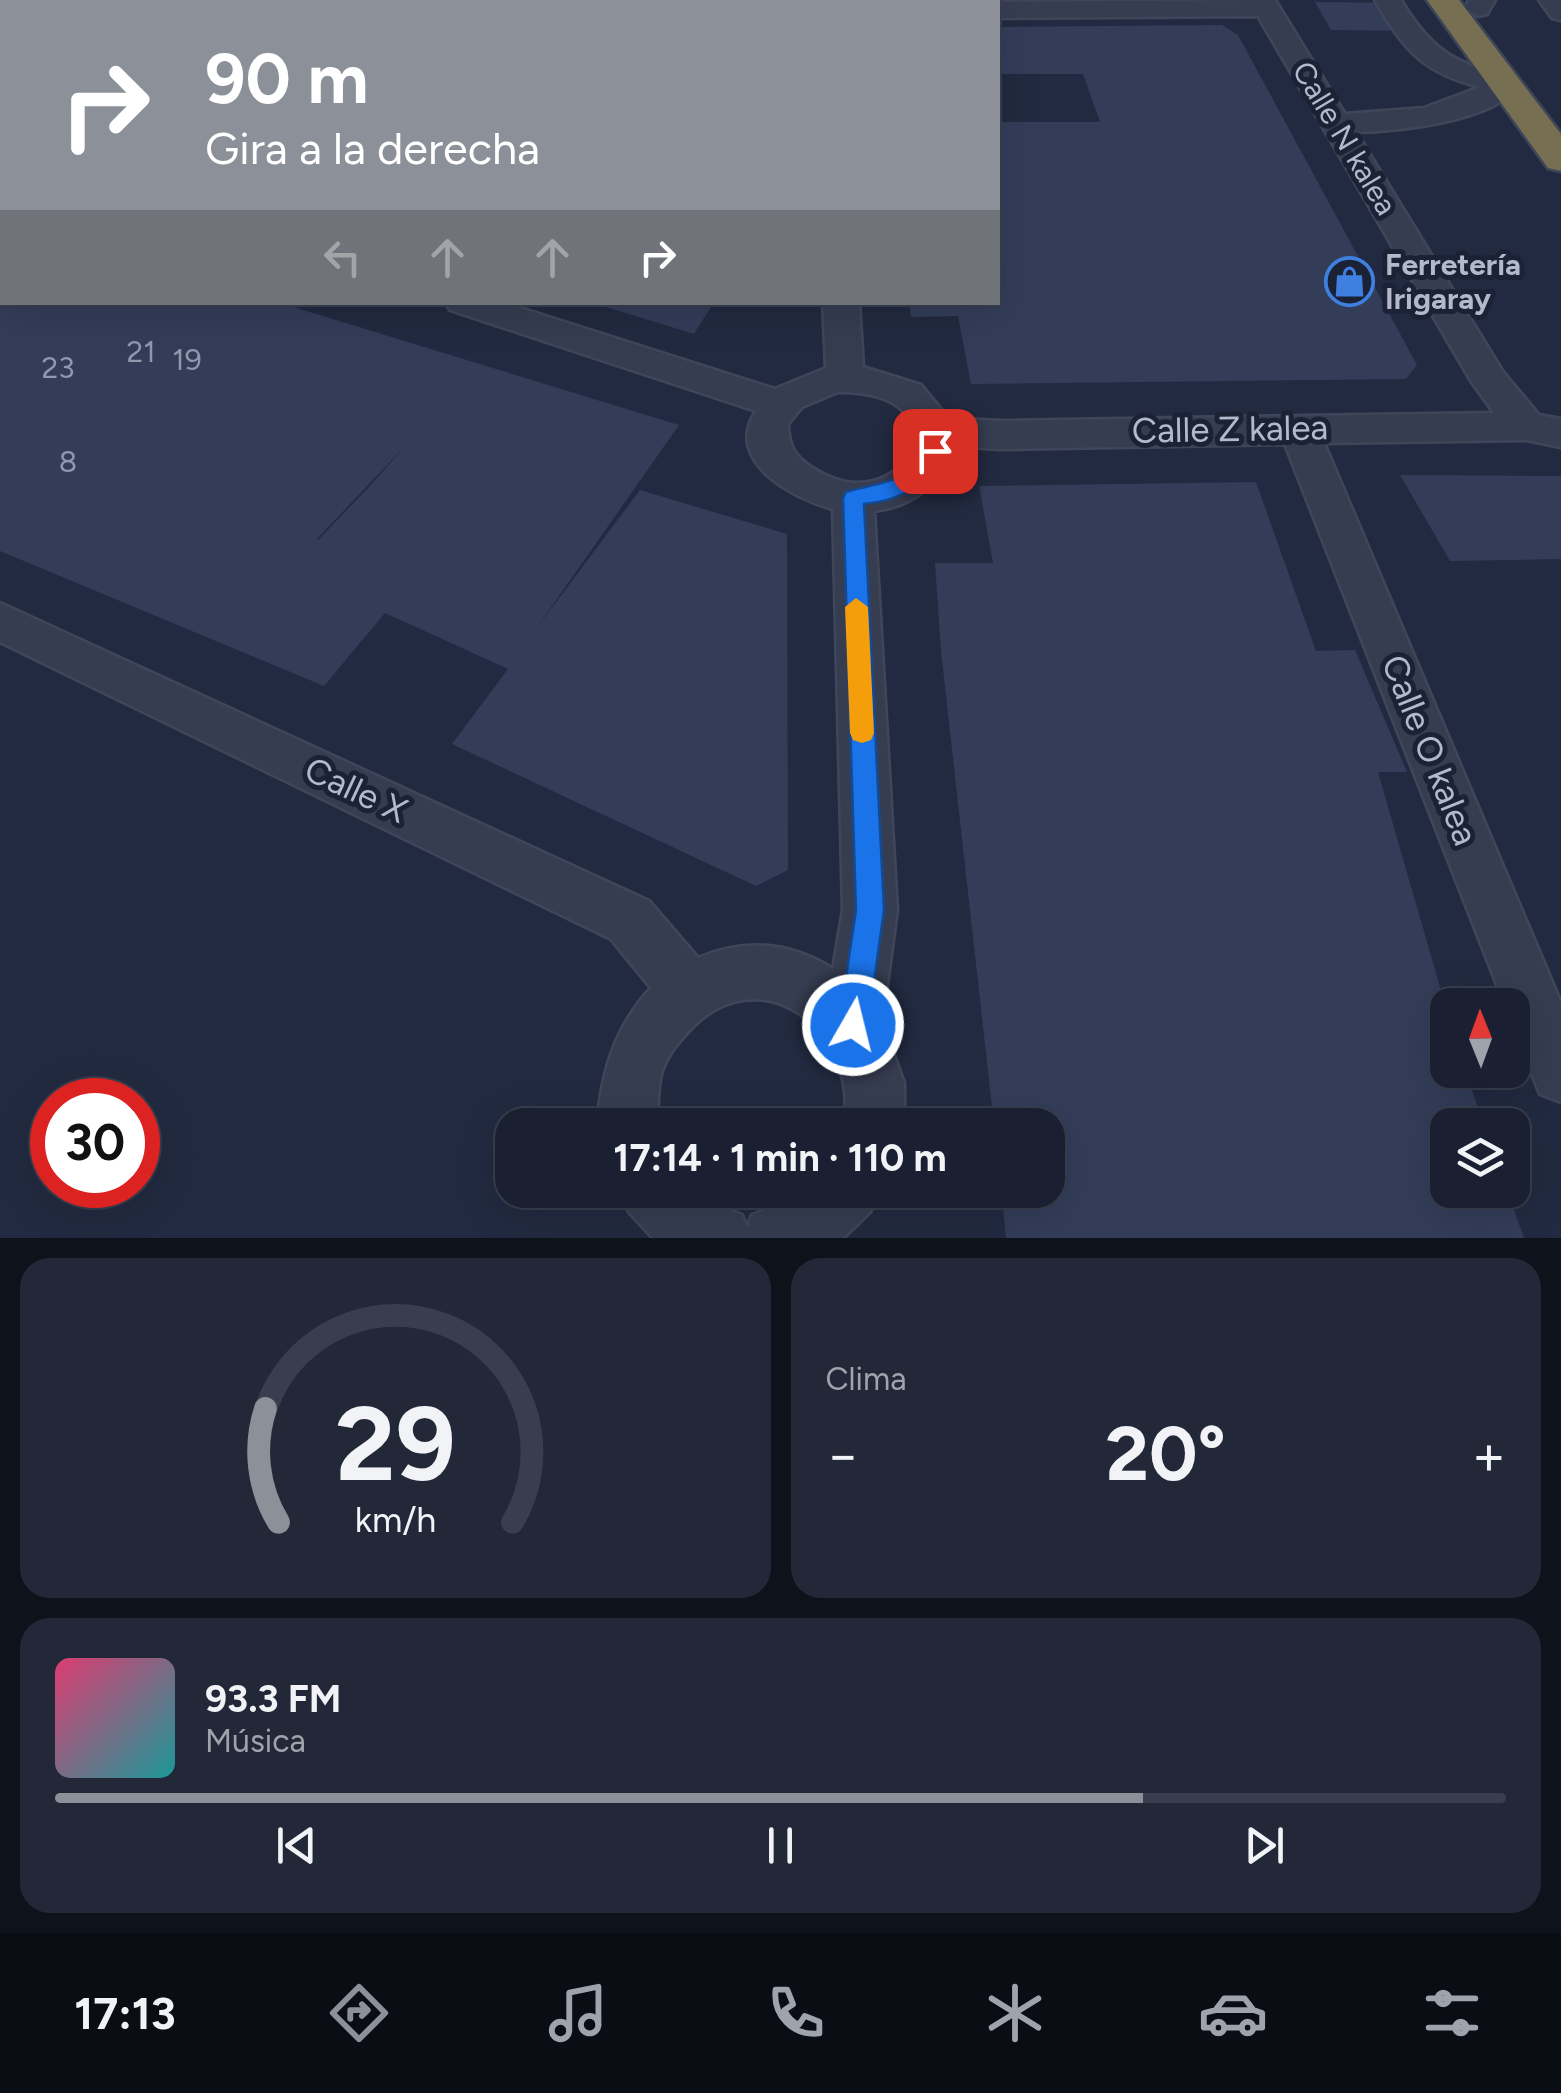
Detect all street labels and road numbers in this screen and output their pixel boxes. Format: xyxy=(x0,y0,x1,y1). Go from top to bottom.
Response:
street label: Calle N kalea xyxy=(1285,55,1405,221)
street label: Calle Z kalea xyxy=(1131,406,1329,452)
street label: Calle O kalea xyxy=(1373,649,1487,851)
street label: Calle X xyxy=(298,748,414,832)

